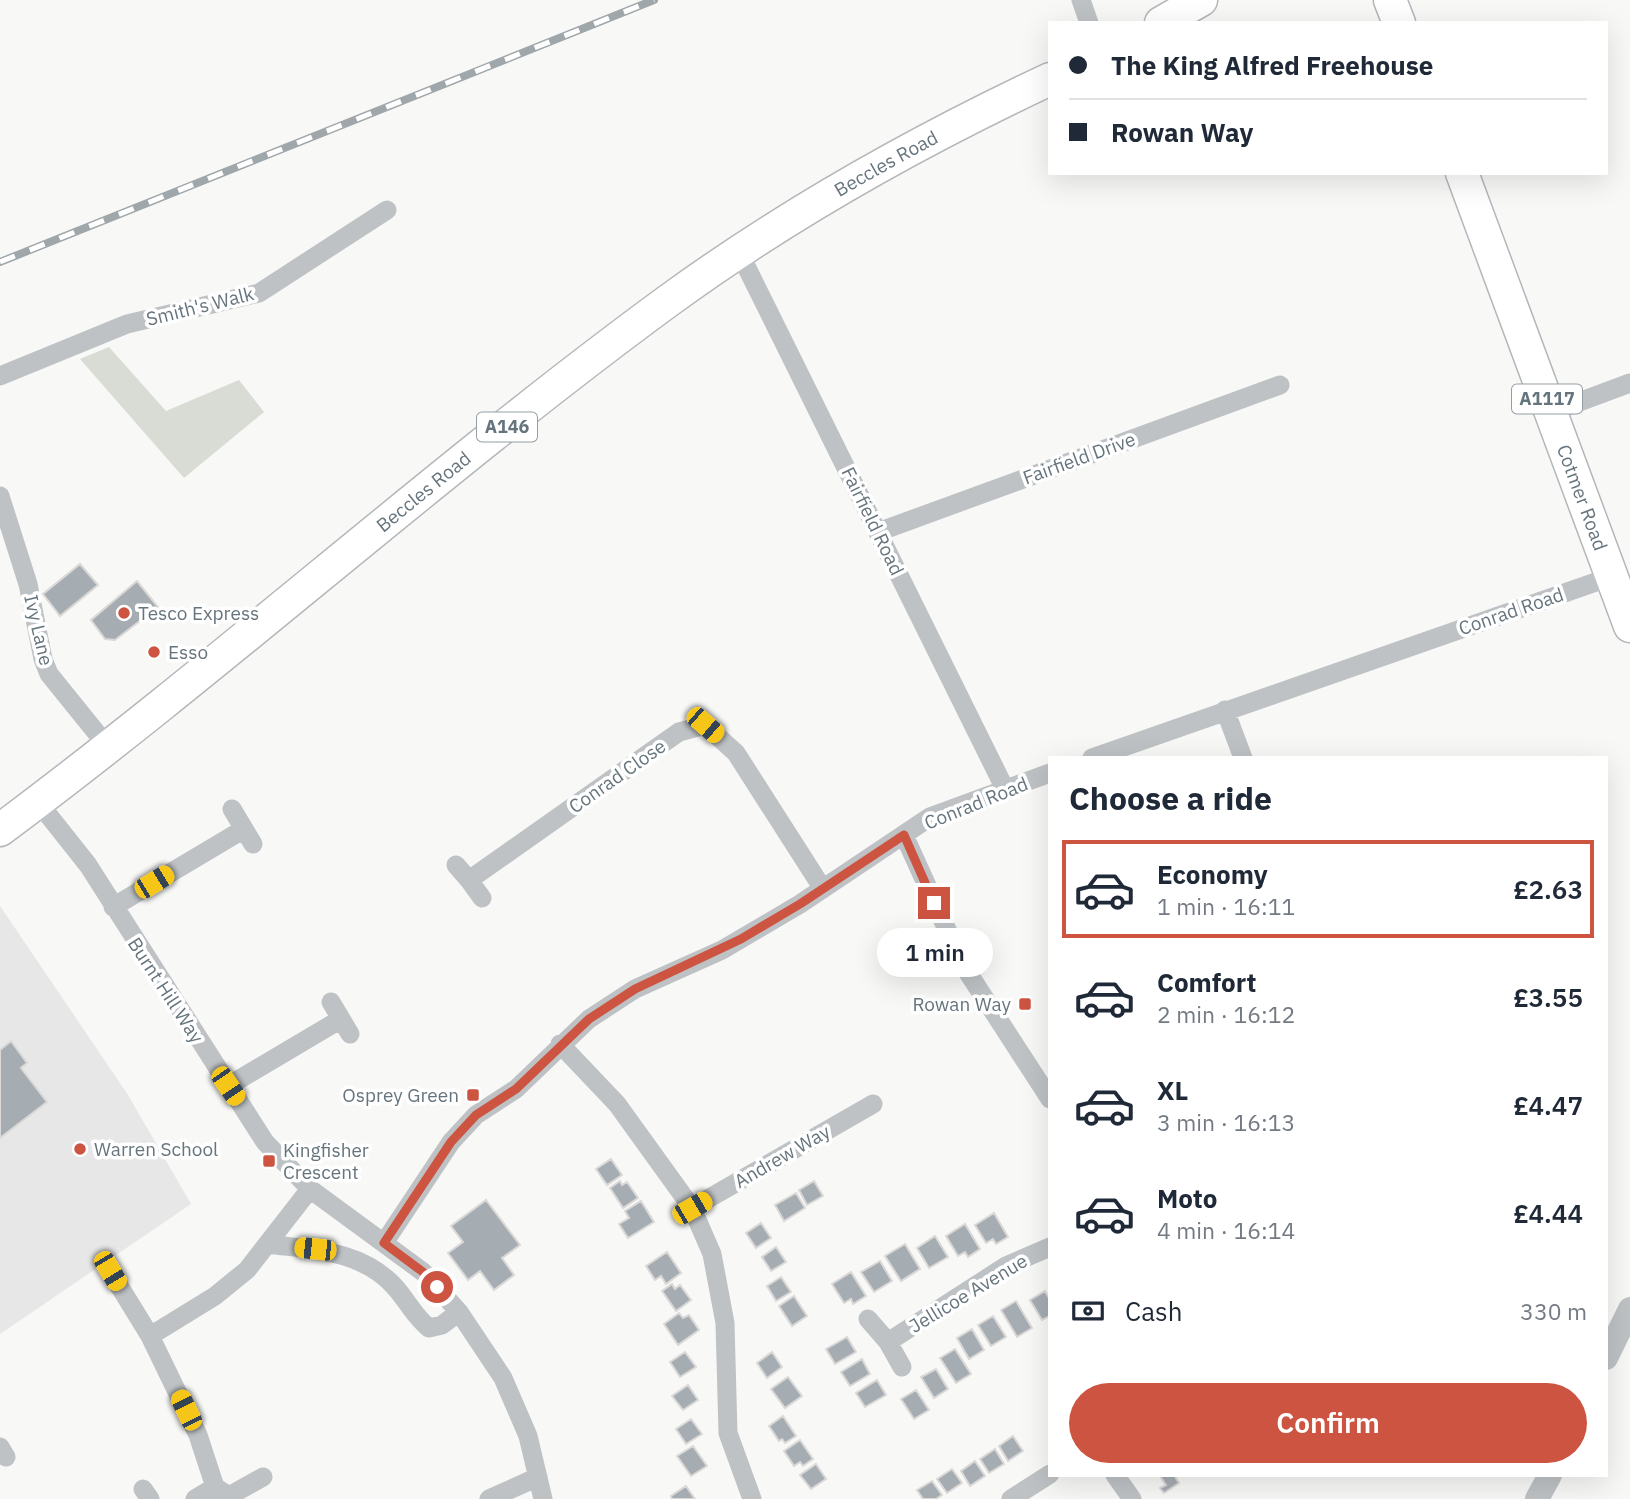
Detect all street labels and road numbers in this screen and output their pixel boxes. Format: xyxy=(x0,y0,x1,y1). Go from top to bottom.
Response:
street label: Beccles Road xyxy=(830,125,942,202)
street label: Smith's Walk xyxy=(144,281,256,331)
road number: A1117 xyxy=(1512,384,1582,414)
road number: A146 xyxy=(477,412,537,442)
street label: Fairfield Drive xyxy=(1020,427,1138,489)
street label: Cotmer Road xyxy=(1552,441,1613,554)
street label: Beccles Road xyxy=(371,446,476,537)
street label: Fairfield Road xyxy=(836,463,910,579)
street label: Conrad Road xyxy=(1455,582,1567,640)
street label: Ivy Lane xyxy=(19,592,59,668)
street label: Conrad Close xyxy=(564,734,670,818)
street label: Conrad Road xyxy=(921,771,1031,835)
street label: Burnt Hill Way xyxy=(123,933,209,1048)
street label: Andrew Way xyxy=(730,1119,835,1193)
street label: Jellicoe Avenue xyxy=(905,1248,1031,1338)

